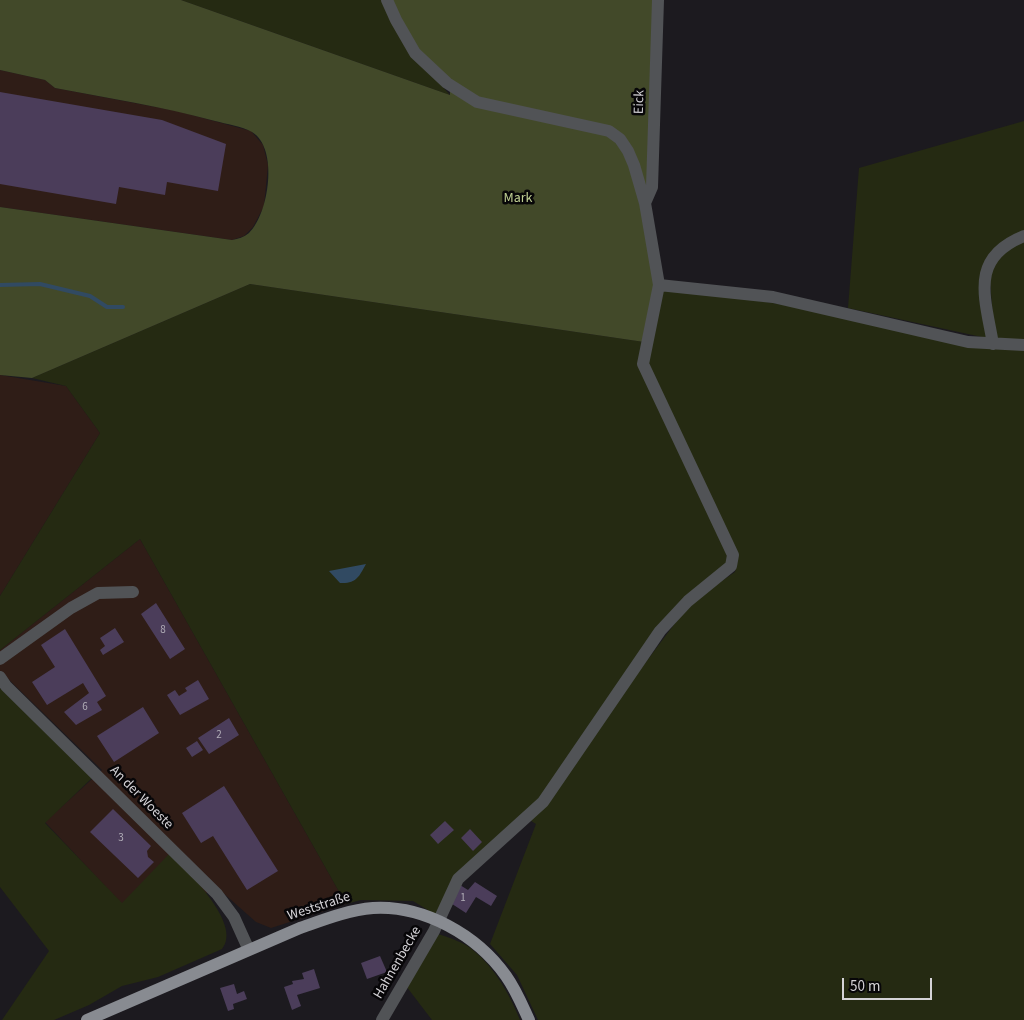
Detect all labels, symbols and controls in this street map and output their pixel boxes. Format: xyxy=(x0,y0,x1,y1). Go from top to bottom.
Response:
street label: Eick xyxy=(631,90,649,114)
park label: Mark xyxy=(503,191,533,207)
house number: 8 xyxy=(160,624,166,638)
house number: 6 xyxy=(82,701,88,715)
house number: 2 xyxy=(216,729,222,743)
street label: An der Woeste xyxy=(106,763,176,833)
house number: 3 xyxy=(118,832,124,846)
street label: Weststraße xyxy=(285,889,353,925)
house number: 1 xyxy=(460,892,466,906)
street label: Hahnenbecke xyxy=(371,924,425,1002)
scale bar xyxy=(844,968,934,1000)
text: 50 m xyxy=(850,976,880,997)

